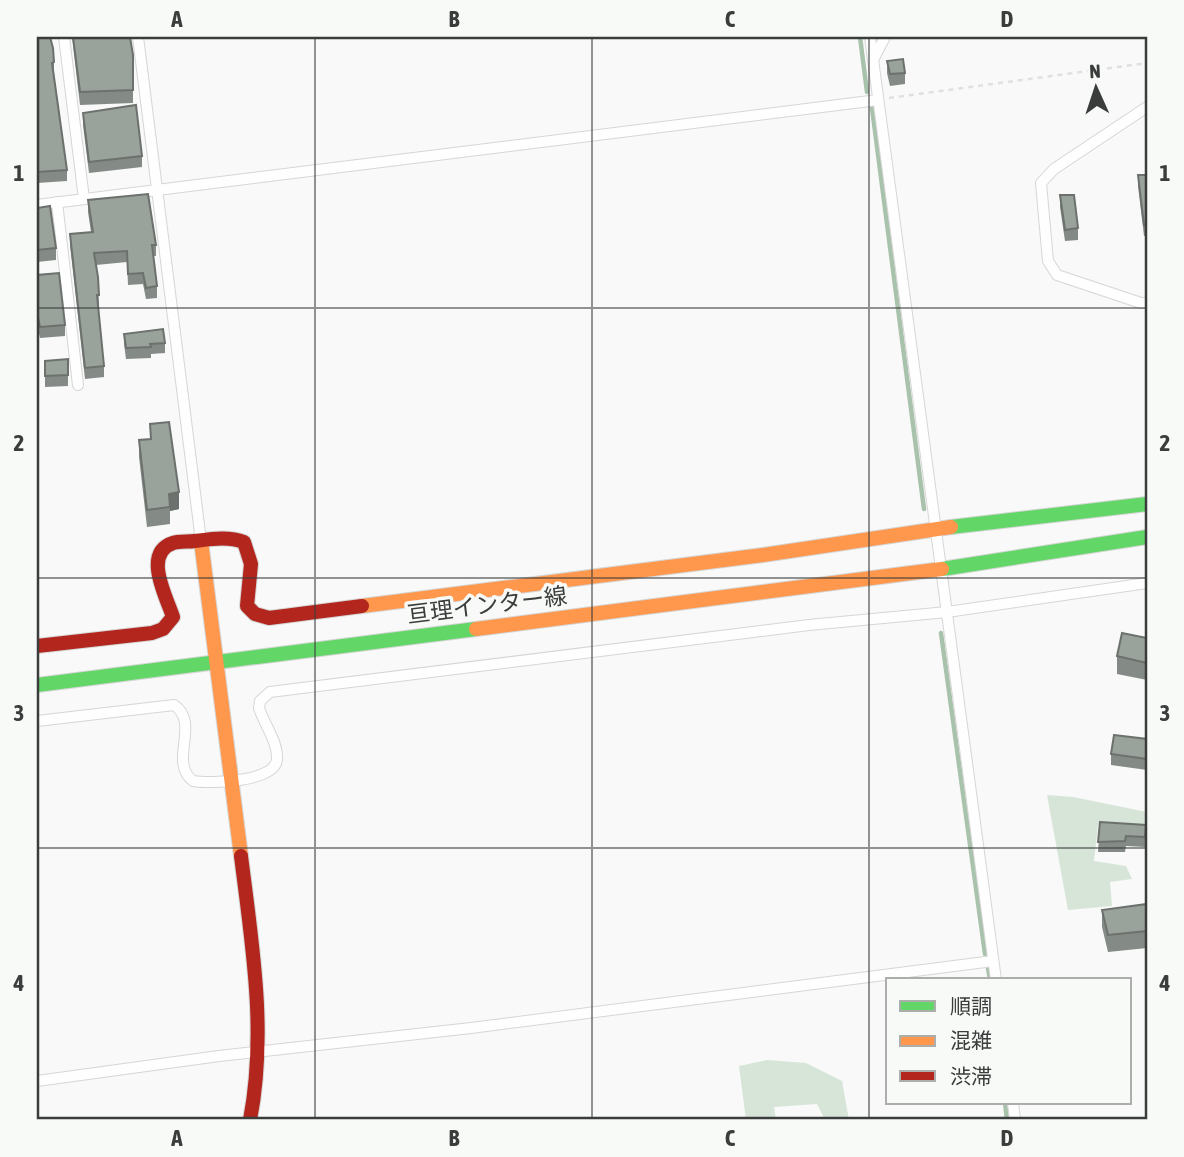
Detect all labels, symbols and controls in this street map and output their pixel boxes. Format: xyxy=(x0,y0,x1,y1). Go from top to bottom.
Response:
text: A xyxy=(170,6,183,32)
text: B xyxy=(449,6,460,32)
text: C xyxy=(725,6,736,32)
text: D xyxy=(1001,6,1014,32)
north arrow xyxy=(1062,52,1132,122)
text: N xyxy=(1089,60,1101,82)
text: 1 xyxy=(14,160,25,186)
text: 1 xyxy=(1160,160,1171,186)
text: 2 xyxy=(14,430,24,456)
text: 2 xyxy=(1160,430,1170,456)
street label: 亘理インター線 xyxy=(406,582,568,628)
text: 3 xyxy=(14,700,24,726)
text: 3 xyxy=(1160,700,1170,726)
text: 4 xyxy=(13,970,25,996)
text: 4 xyxy=(1159,970,1171,996)
legend xyxy=(886,978,1132,1104)
text: 順調 xyxy=(950,994,992,1018)
text: 混雑 xyxy=(950,1028,992,1052)
text: 渋滞 xyxy=(950,1064,992,1088)
text: A xyxy=(170,1125,183,1151)
text: B xyxy=(449,1125,460,1151)
text: C xyxy=(725,1125,736,1151)
text: D xyxy=(1001,1125,1014,1151)

